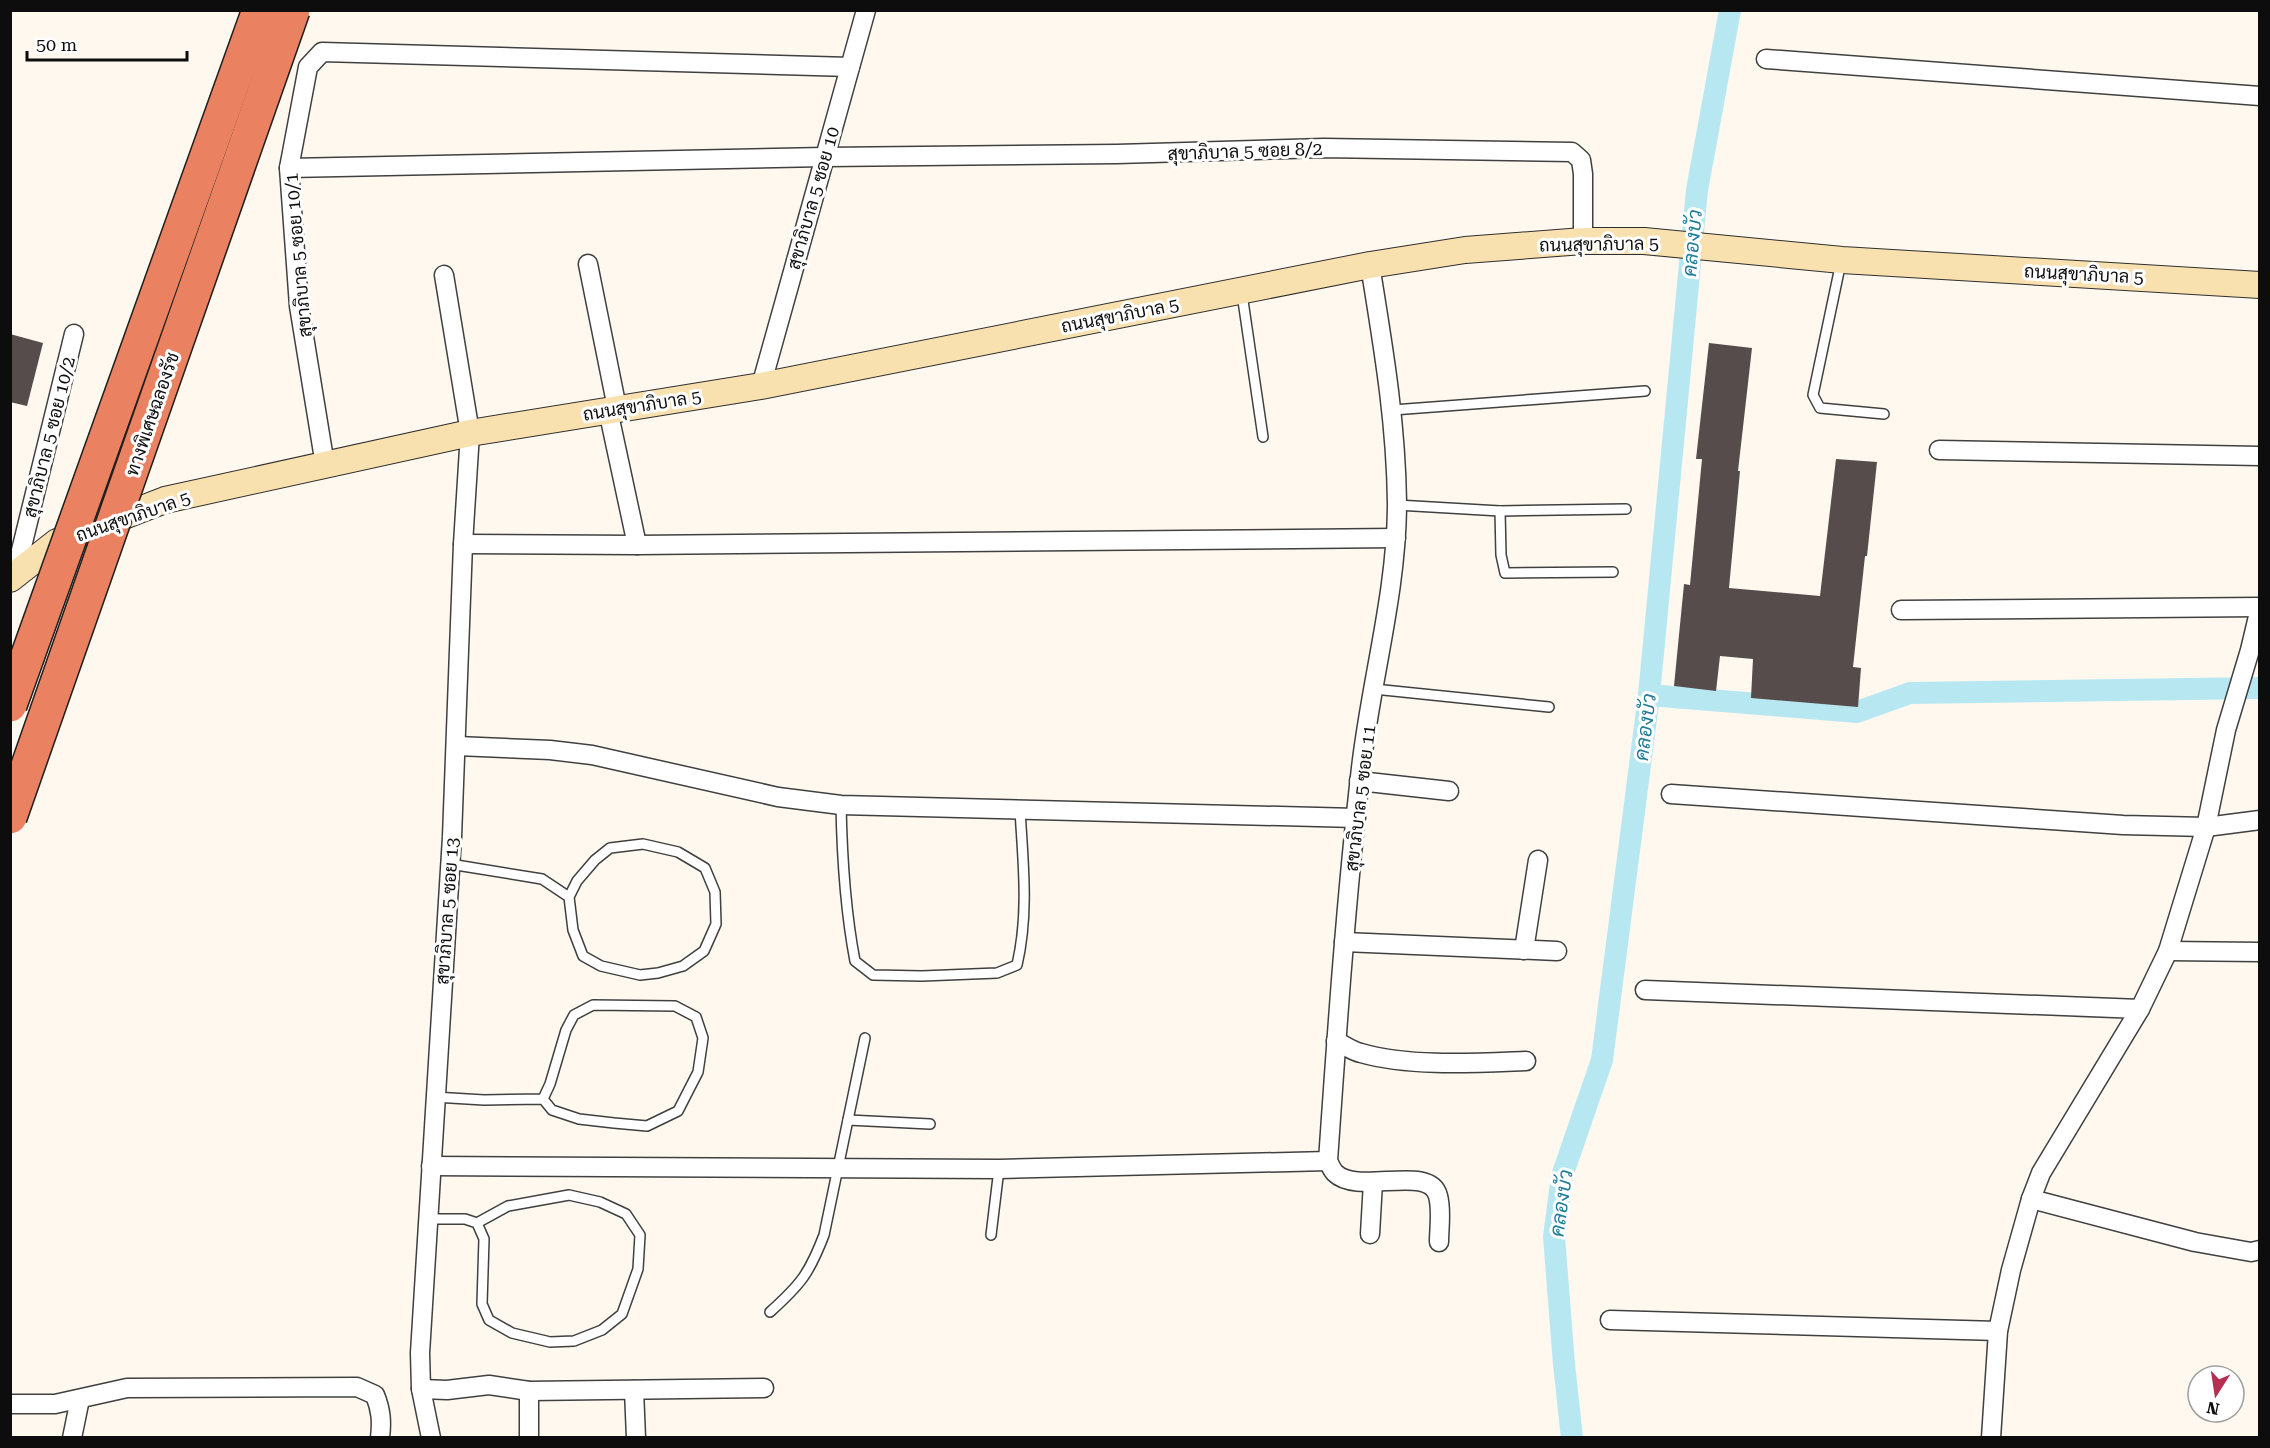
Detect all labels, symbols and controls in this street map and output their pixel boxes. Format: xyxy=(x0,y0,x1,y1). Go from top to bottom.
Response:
scale bar xyxy=(27,24,188,62)
text: 50 m xyxy=(36,34,77,55)
street label: สุขาภิบาล 5 ซอย 10 xyxy=(783,124,845,272)
street label: สุขาภิบาล 5 ซอย 8/2 xyxy=(1167,138,1323,166)
street label: สุขาภิบาล 5 ซอย 10/1 xyxy=(280,172,318,338)
water label: คลองบัว xyxy=(1677,208,1707,278)
street label: ถนนสุขาภิบาล 5 xyxy=(1539,232,1659,258)
street label: ถนนสุขาภิบาล 5 xyxy=(2024,260,2144,290)
street label: ถนนสุขาภิบาล 5 xyxy=(1059,293,1181,339)
street label: ทางพิเศษฉลองรัช xyxy=(121,349,183,479)
street label: สุขาภิบาล 5 ซอย 10/2 xyxy=(19,354,81,520)
street label: ถนนสุขาภิบาล 5 xyxy=(581,385,703,427)
street label: ถนนสุขาภิบาล 5 xyxy=(73,487,194,547)
water label: คลองบัว xyxy=(1629,692,1661,762)
street label: สุขาภิบาล 5 ซอย 11 xyxy=(1341,723,1381,873)
street label: สุขาภิบาล 5 ซอย 13 xyxy=(431,837,465,985)
water label: คลองบัว xyxy=(1544,1168,1578,1238)
north arrow xyxy=(2186,1364,2246,1424)
text: N xyxy=(2205,1398,2221,1419)

